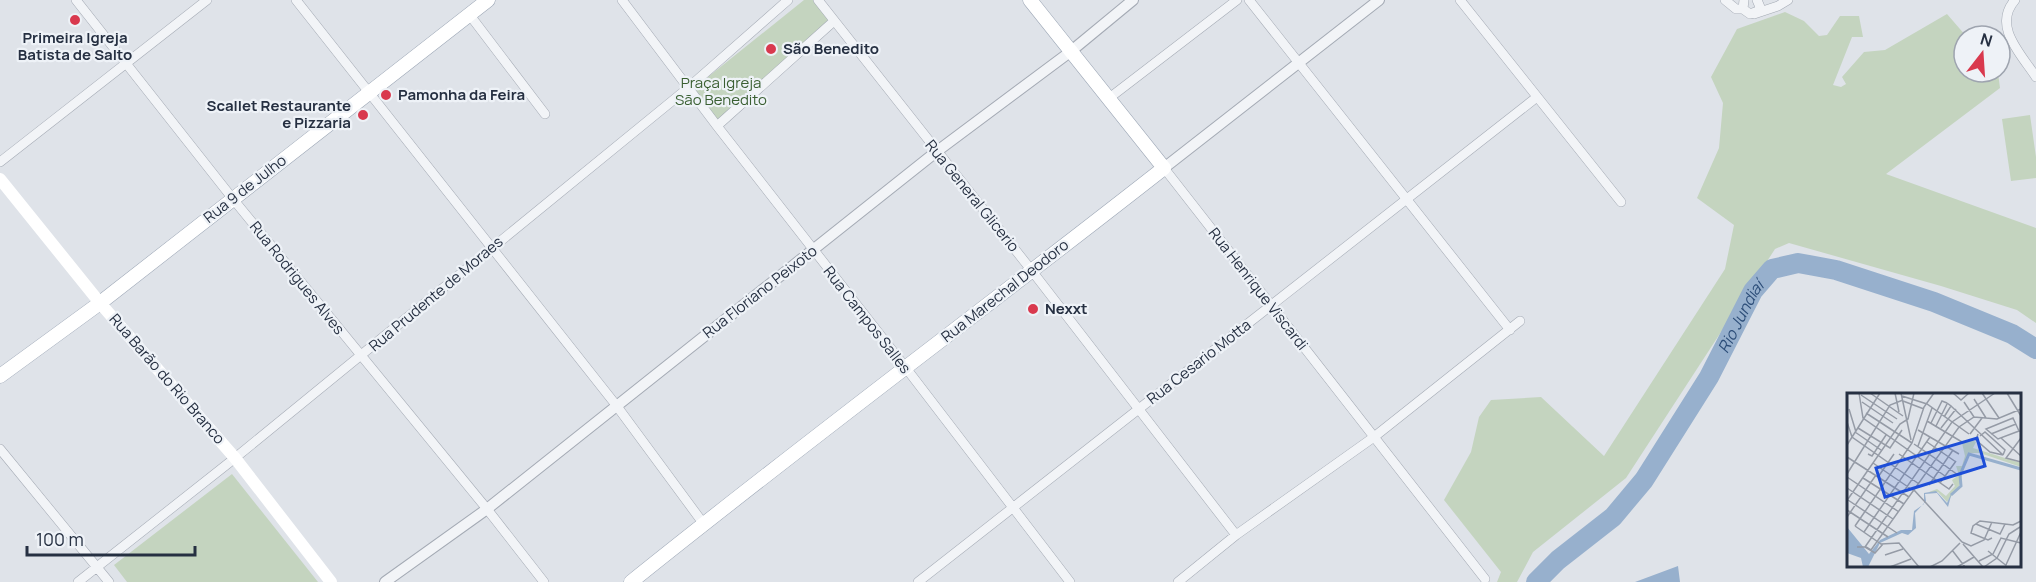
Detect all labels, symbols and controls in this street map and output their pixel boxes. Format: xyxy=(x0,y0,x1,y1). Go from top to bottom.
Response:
marker: Primeira Igreja Batista de Salto xyxy=(68,13,82,27)
north arrow xyxy=(1952,24,2012,84)
place label: Primeira Igreja Batista de Salto xyxy=(18,27,132,65)
text: N xyxy=(1978,27,1995,52)
place label: São Benedito xyxy=(783,38,879,59)
marker: São Benedito xyxy=(764,42,778,56)
park label: Praça Igreja São Benedito xyxy=(675,72,767,110)
place label: Pamonha da Feira xyxy=(398,84,525,105)
marker: Pamonha da Feira xyxy=(379,88,393,102)
place label: Scallet Restaurante e Pizzaria xyxy=(207,95,351,133)
marker: Scallet Restaurante e Pizzaria xyxy=(356,108,370,122)
street label: Rua General Glicerio xyxy=(921,135,1024,256)
street label: Rua 9 de Julho xyxy=(199,150,291,228)
street label: Rua Rodrigues Alves xyxy=(245,217,350,339)
street label: Rua Henrique Viscardi xyxy=(1204,223,1313,354)
street label: Rua Prudente de Moraes xyxy=(364,231,507,356)
street label: Rua Marechal Deodoro xyxy=(937,234,1073,347)
street label: Rua Floriano Peixoto xyxy=(698,240,821,343)
street label: Rua Campos Salles xyxy=(819,262,916,378)
water label: Rio Jundiaí xyxy=(1712,273,1771,357)
place label: Nexxt xyxy=(1045,298,1088,319)
marker: Nexxt xyxy=(1026,302,1040,316)
street label: Rua Barão do Rio Branco xyxy=(105,309,230,449)
street label: Rua Cesario Motta xyxy=(1142,314,1255,409)
inset map xyxy=(1847,393,2021,567)
scale bar xyxy=(27,519,195,557)
text: 100 m xyxy=(36,527,84,551)

